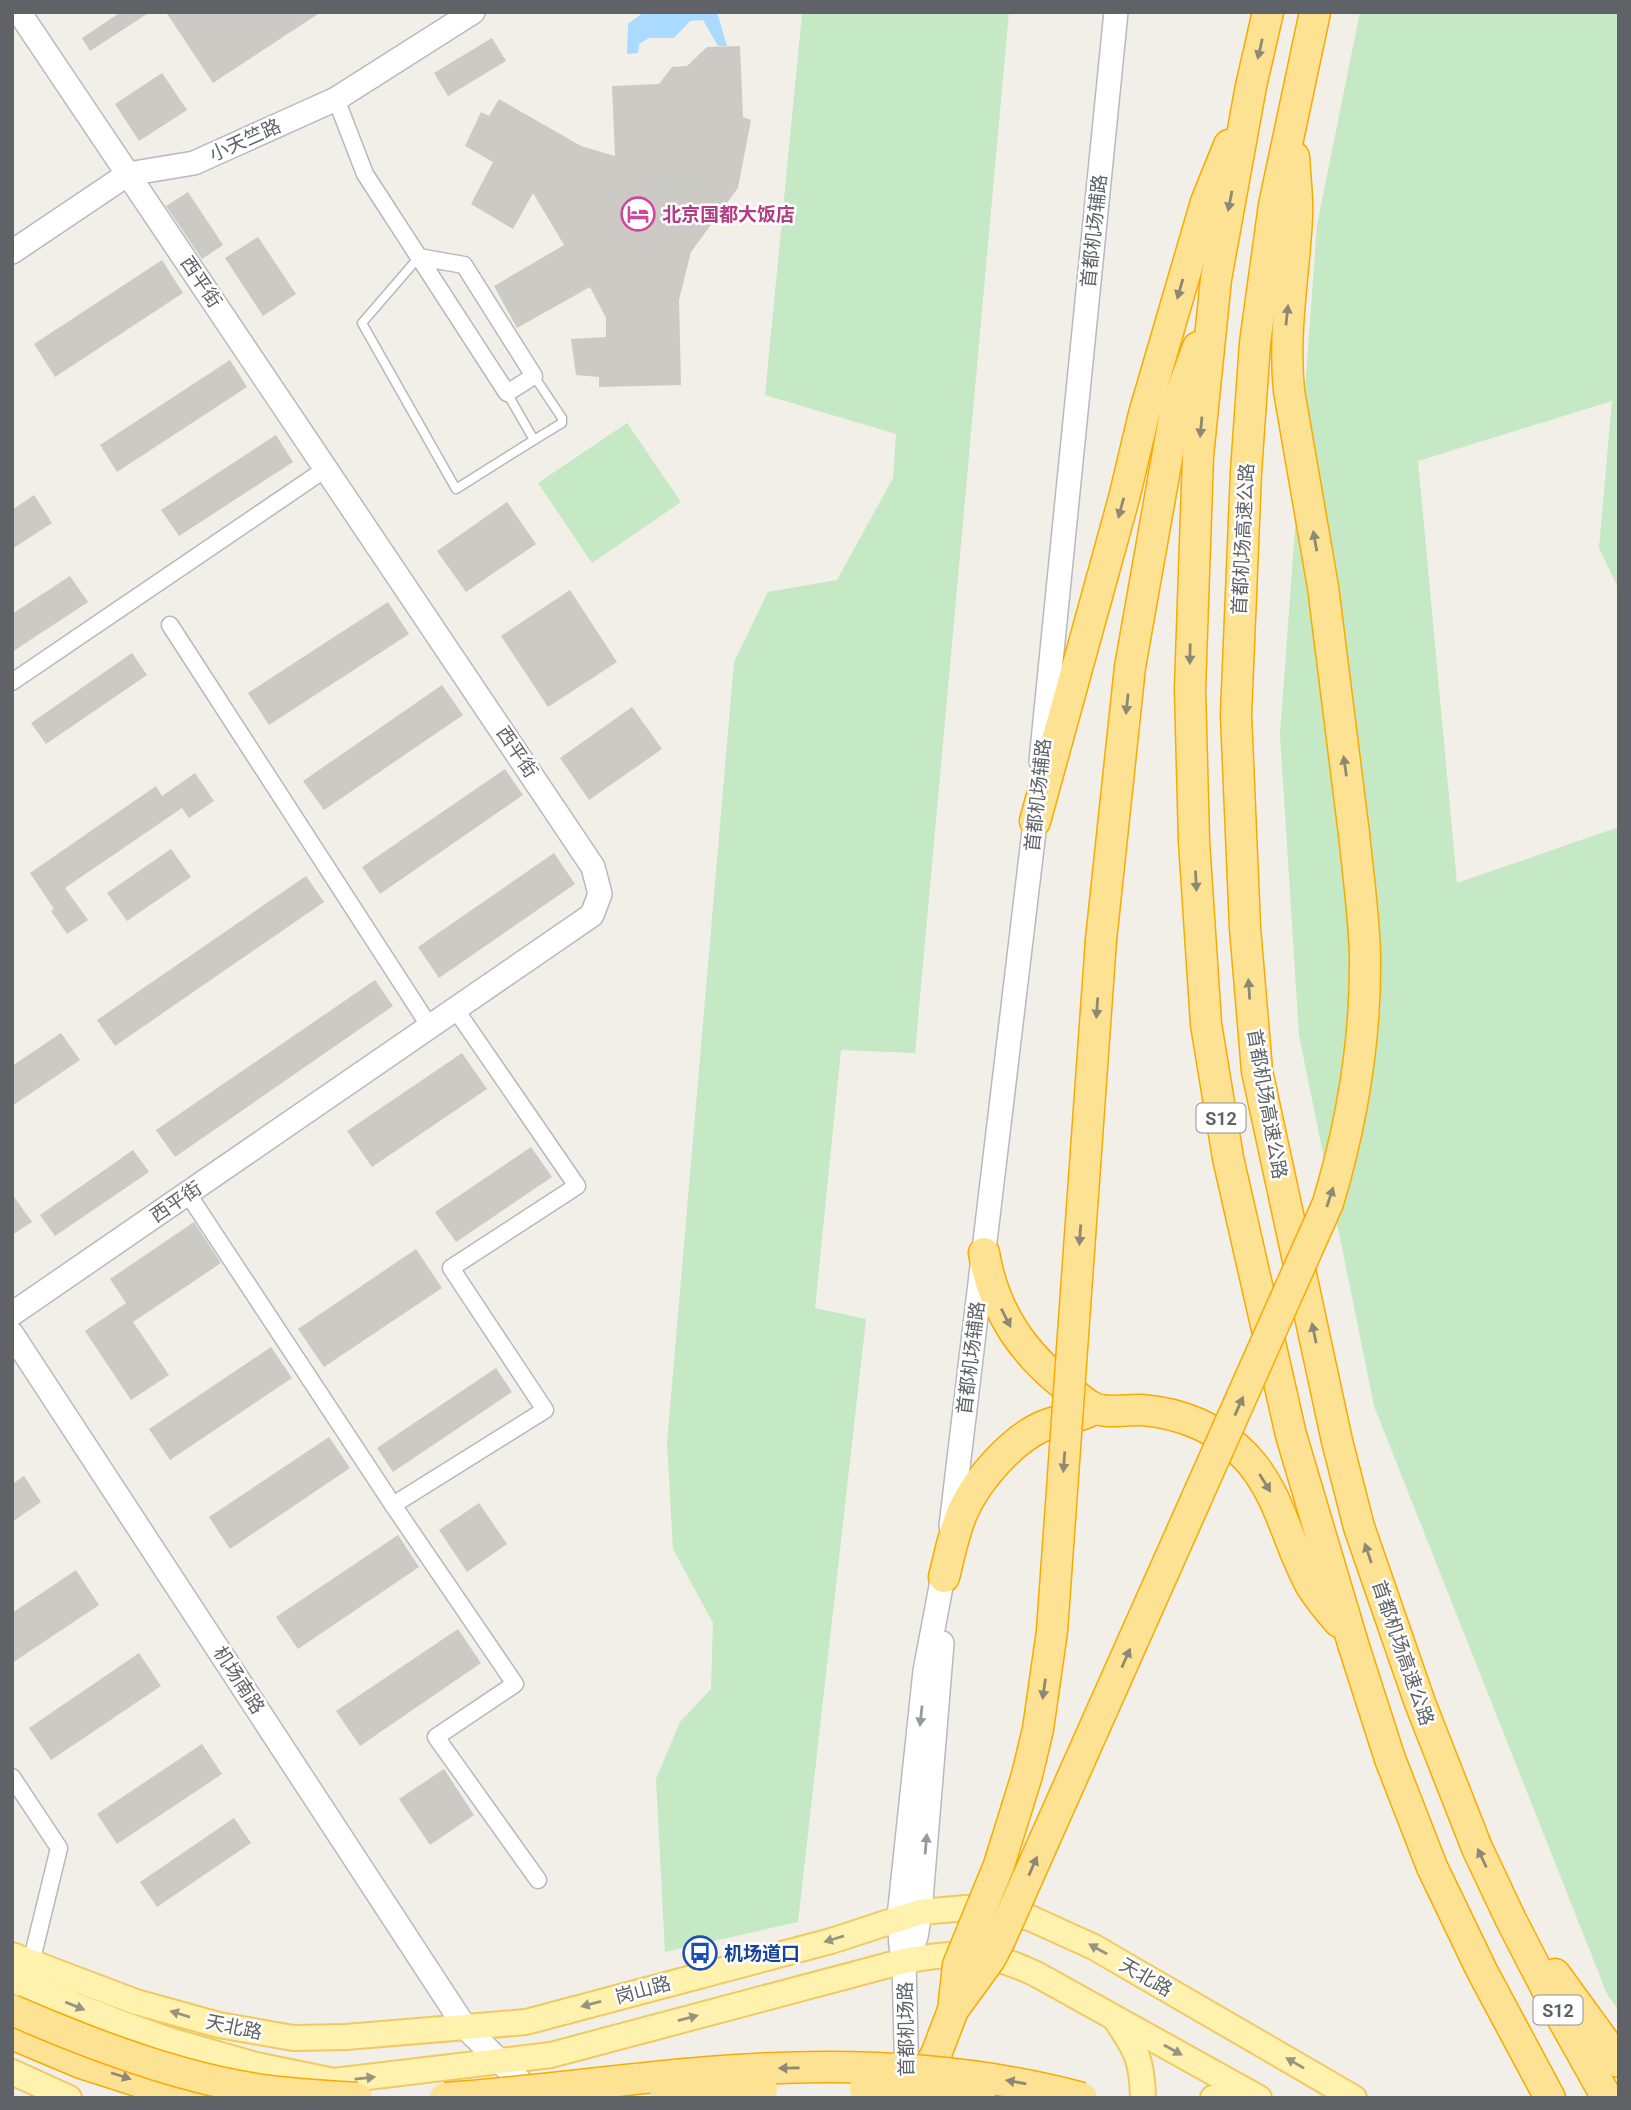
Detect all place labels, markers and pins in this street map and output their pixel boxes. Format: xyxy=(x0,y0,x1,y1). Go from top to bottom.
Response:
hotel icon: 北京国都大饭店 xyxy=(619,195,657,233)
place label: 北京国都大饭店 xyxy=(662,203,795,226)
bus stop icon: 机场道口 xyxy=(681,1934,719,1972)
place label: 机场道口 xyxy=(724,1942,800,1965)

